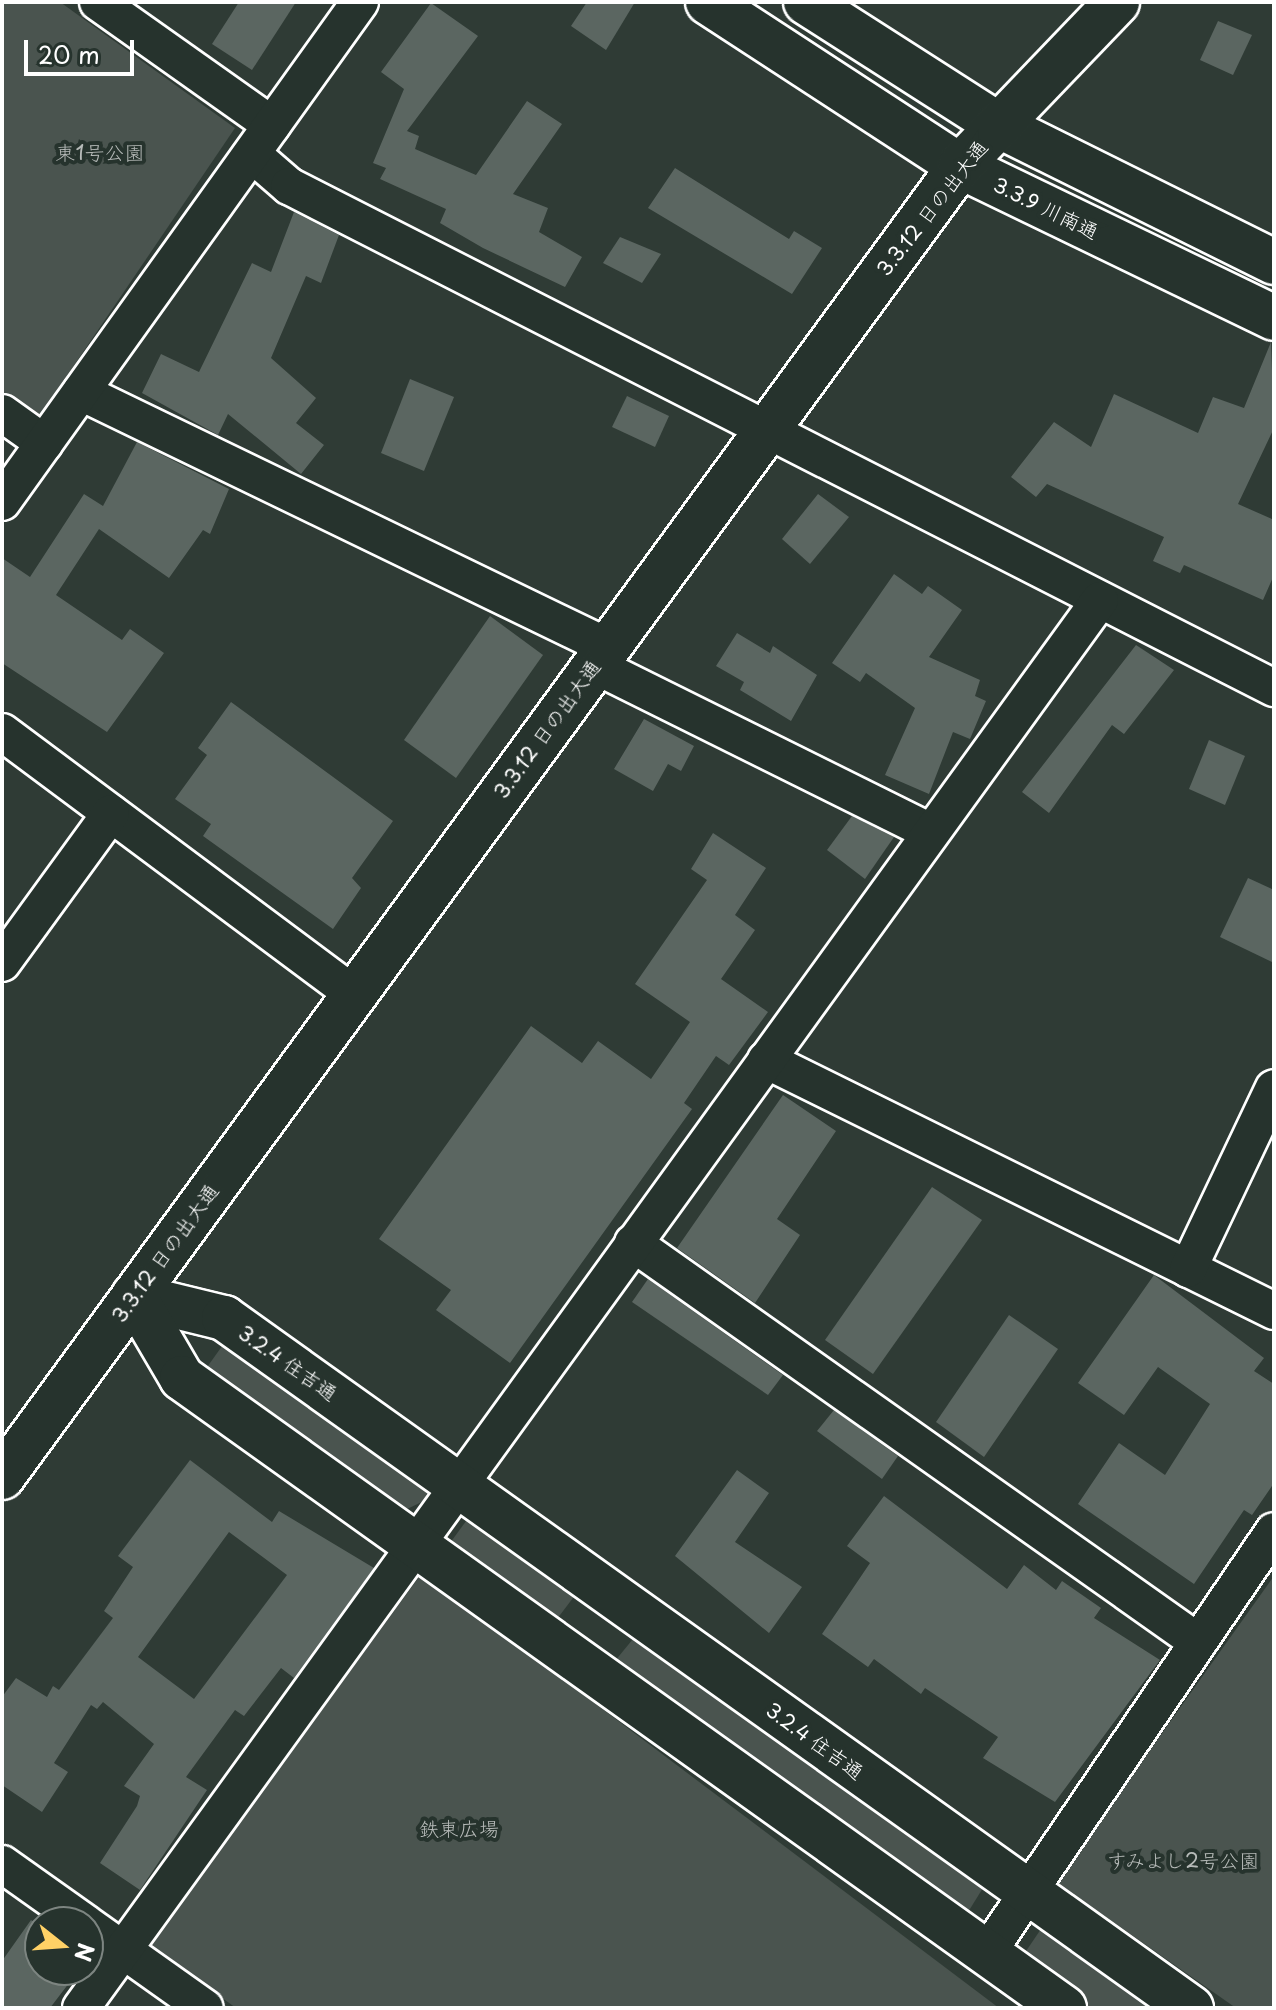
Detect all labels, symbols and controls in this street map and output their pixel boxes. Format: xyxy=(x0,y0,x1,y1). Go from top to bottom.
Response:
scale bar xyxy=(28,24,138,74)
text: 20 m xyxy=(38,36,100,72)
street label: 3.3.12 日の出大通 xyxy=(872,135,992,281)
park label: 東1号公園 xyxy=(56,140,144,164)
street label: 3.3.9 川南通 xyxy=(989,172,1103,244)
street label: 3.3.12 日の出大通 xyxy=(489,655,605,803)
street label: 3.3.12 日の出大通 xyxy=(107,1179,223,1327)
street label: 3.2.4 住吉通 xyxy=(233,1320,343,1406)
street label: 3.2.4 住吉通 xyxy=(761,1697,869,1785)
park label: 鉄東広場 xyxy=(419,1816,499,1840)
park label: すみよし2号公園 xyxy=(1106,1848,1260,1872)
north arrow xyxy=(24,1906,104,1986)
text: N xyxy=(67,1939,104,1966)

